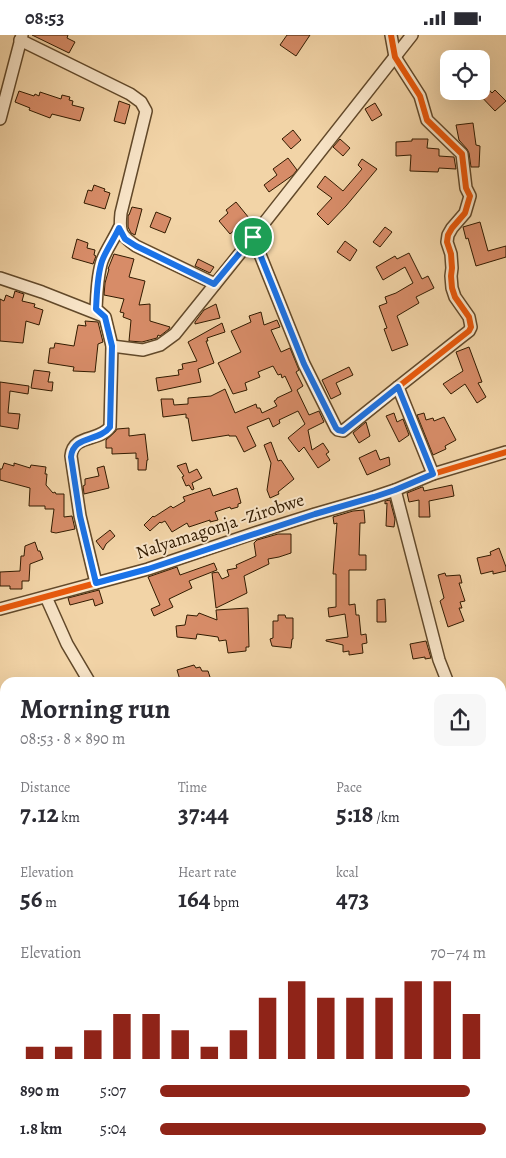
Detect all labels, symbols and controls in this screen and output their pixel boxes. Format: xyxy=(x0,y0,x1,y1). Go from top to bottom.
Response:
text: 08:53 xyxy=(25,5,64,31)
map controls xyxy=(440,50,490,100)
button: locate xyxy=(440,50,490,100)
pin xyxy=(232,216,274,258)
icon: arrive xyxy=(239,223,267,251)
street label: Nalyamagonja -Zirobwe xyxy=(133,487,307,565)
text: Morning run xyxy=(20,690,170,728)
button: share xyxy=(434,694,486,746)
text: 08:53 · 8 × 890 m xyxy=(20,728,125,750)
text: Distance xyxy=(20,778,70,797)
text: Time xyxy=(178,778,207,797)
text: Pace xyxy=(336,778,362,797)
text: 7.12 xyxy=(20,797,59,831)
text: 37:44 xyxy=(178,797,229,831)
text: 5:18 xyxy=(336,797,374,831)
text: km xyxy=(59,808,80,827)
text: /km xyxy=(374,808,400,827)
text: Elevation xyxy=(20,863,74,882)
text: Heart rate xyxy=(178,863,236,882)
text: kcal xyxy=(336,863,358,882)
text: 56 xyxy=(20,882,42,916)
text: 164 xyxy=(178,882,210,916)
text: 473 xyxy=(336,882,369,916)
text: m xyxy=(42,893,57,912)
text: bpm xyxy=(210,893,239,912)
text: Elevation xyxy=(20,942,81,964)
text: 70–74 m xyxy=(431,942,486,964)
text: 890 m xyxy=(20,1080,59,1102)
text: 5:07 xyxy=(100,1080,126,1102)
text: 1.8 km xyxy=(20,1118,62,1140)
text: 5:04 xyxy=(100,1118,126,1140)

